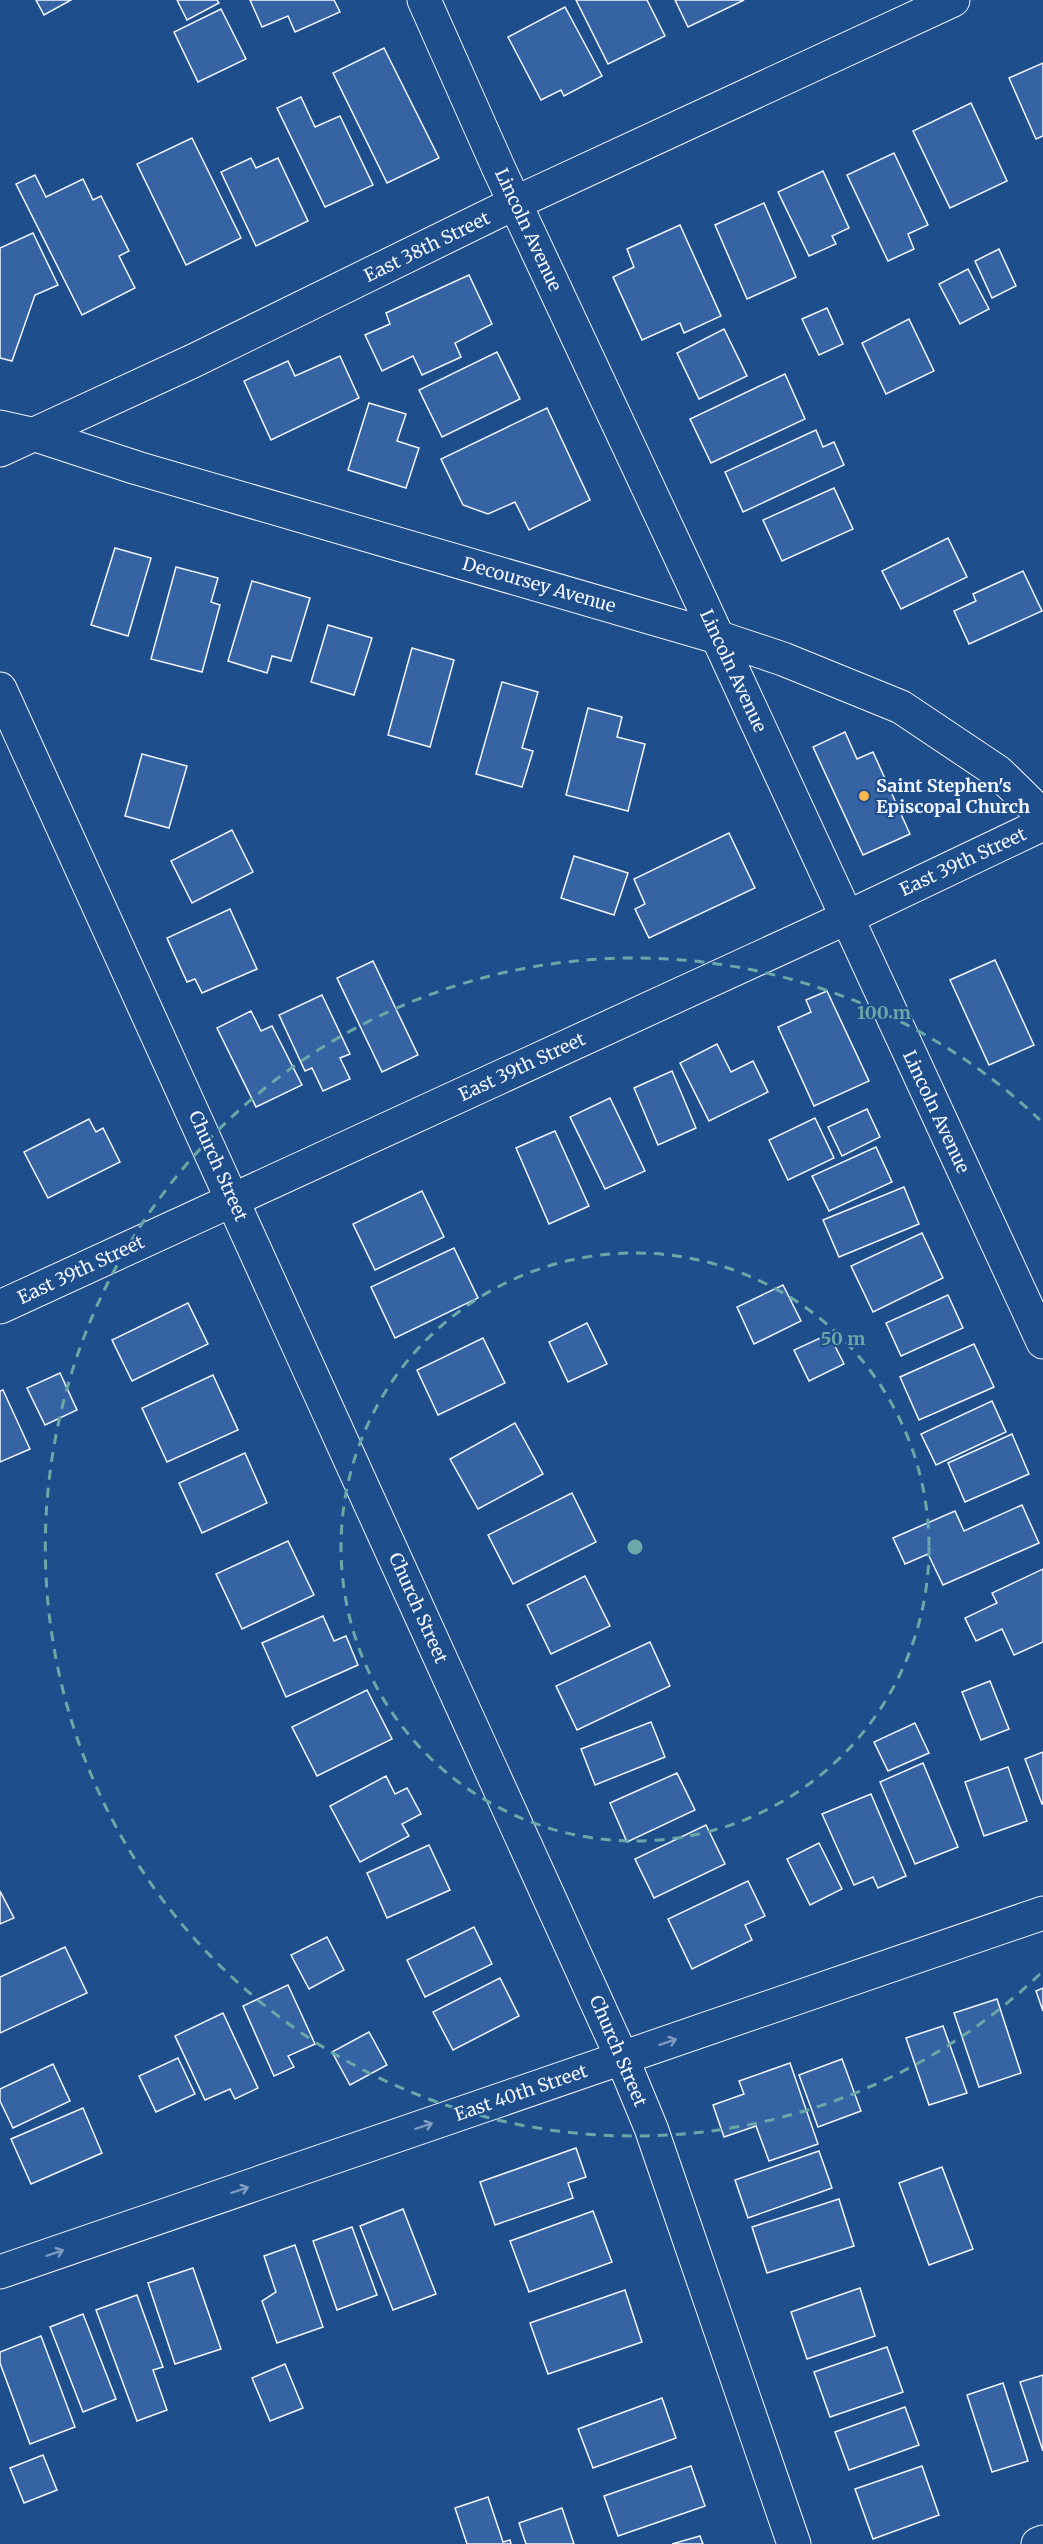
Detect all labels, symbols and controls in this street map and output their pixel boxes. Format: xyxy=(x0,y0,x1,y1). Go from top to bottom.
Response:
street label: Lincoln Avenue xyxy=(490,165,567,295)
street label: East 38th Street xyxy=(360,206,494,287)
street label: Decoursey Avenue xyxy=(460,552,618,617)
street label: Lincoln Avenue xyxy=(695,606,772,736)
place label: Saint Stephen's Episcopal Church xyxy=(876,774,1030,818)
marker: Saint Stephen's Episcopal Church xyxy=(857,789,871,803)
street label: East 39th Street xyxy=(896,822,1030,901)
text: 100 m xyxy=(857,1001,911,1024)
street label: East 39th Street xyxy=(455,1027,589,1106)
street label: Lincoln Avenue xyxy=(898,1047,975,1177)
street label: Church Street xyxy=(184,1107,253,1225)
street label: East 39th Street xyxy=(14,1230,148,1309)
text: 50 m xyxy=(821,1327,865,1350)
centre of rings xyxy=(625,1537,645,1557)
street label: Church Street xyxy=(384,1549,453,1667)
street label: Church Street xyxy=(585,1992,652,2110)
one-way arrow xyxy=(658,2036,677,2047)
street label: East 40th Street xyxy=(451,2059,590,2126)
one-way arrow xyxy=(414,2120,433,2131)
one-way arrow xyxy=(230,2183,249,2194)
one-way arrow xyxy=(45,2247,64,2258)

